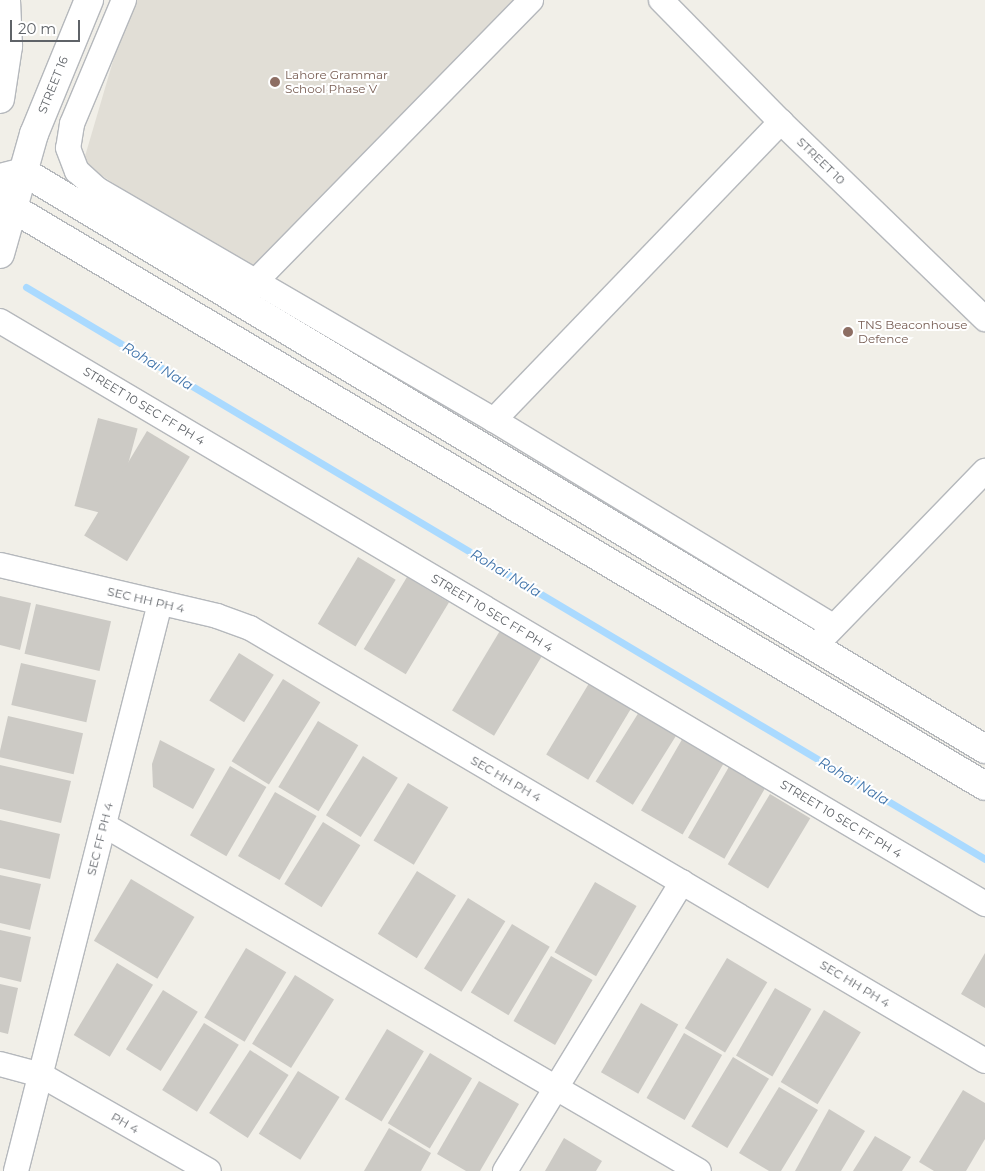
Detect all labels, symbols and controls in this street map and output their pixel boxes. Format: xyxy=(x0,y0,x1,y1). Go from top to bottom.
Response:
scale bar xyxy=(12,10,82,42)
text: 20 m xyxy=(18,19,56,38)
street label: STREET 16 xyxy=(35,54,71,116)
place label: Lahore Grammar School Phase V xyxy=(285,68,388,96)
marker: Lahore Grammar School Phase V xyxy=(269,76,281,88)
street label: STREET 10 xyxy=(794,135,848,187)
place label: TNS Beaconhouse Defence xyxy=(858,318,967,346)
marker: TNS Beaconhouse Defence xyxy=(842,326,854,338)
water label: Rohai Nala xyxy=(120,338,196,394)
street label: STREET 10 SEC FF PH 4 xyxy=(81,364,207,448)
water label: Rohai Nala xyxy=(468,545,544,601)
street label: STREET 10 SEC FF PH 4 xyxy=(429,571,555,655)
street label: SEC HH PH 4 xyxy=(106,584,186,616)
street label: SEC HH PH 4 xyxy=(468,753,544,805)
water label: Rohai Nala xyxy=(816,753,892,809)
street label: STREET 10 SEC FF PH 4 xyxy=(778,777,904,861)
street label: SEC FF PH 4 xyxy=(84,801,116,877)
street label: SEC HH PH 4 xyxy=(817,957,893,1011)
street label: PH 4 xyxy=(109,1109,141,1137)

